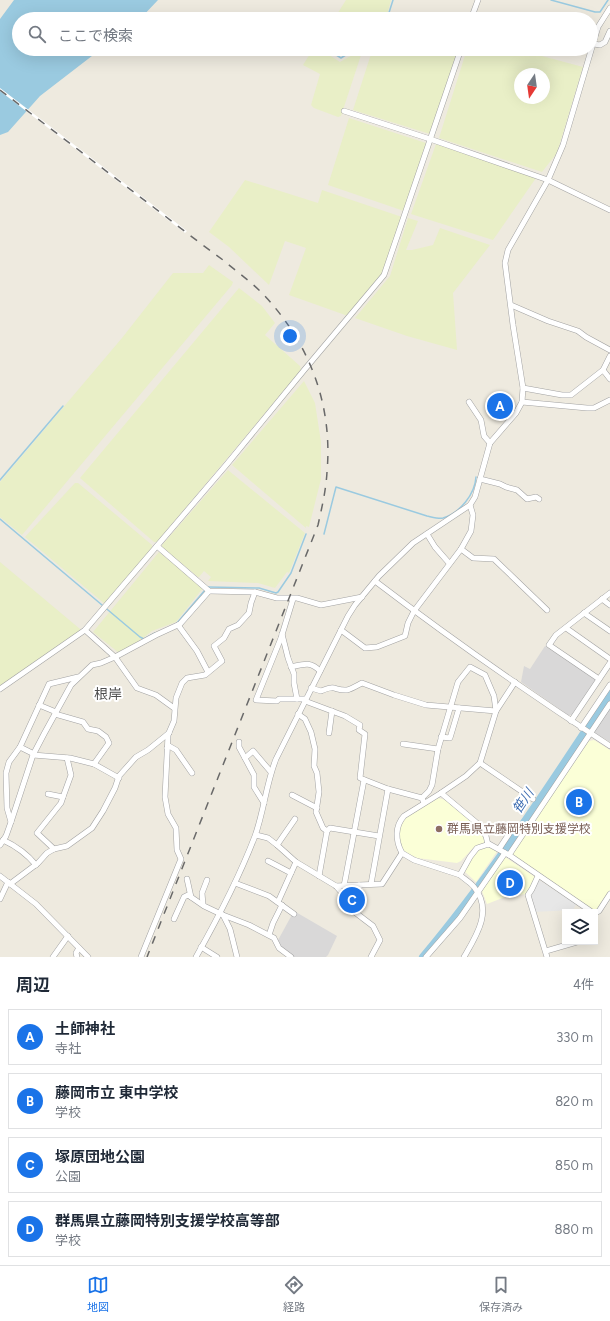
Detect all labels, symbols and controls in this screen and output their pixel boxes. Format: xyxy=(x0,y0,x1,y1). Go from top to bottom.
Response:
search box xyxy=(12,12,598,56)
icon: search xyxy=(26,23,48,45)
text: ここで検索 xyxy=(58,27,133,45)
north arrow xyxy=(514,68,550,104)
your location xyxy=(280,326,300,346)
pin: A xyxy=(487,391,513,421)
district label: 根岸 xyxy=(94,686,122,703)
water label: 笹川 xyxy=(510,784,538,816)
pin: B xyxy=(566,787,592,817)
place label: 群馬県立藤岡特別支援学校 xyxy=(447,822,591,836)
marker: 群馬県立藤岡特別支援学校 xyxy=(434,824,444,834)
pin: D xyxy=(497,868,523,898)
pin: C xyxy=(339,885,365,915)
map controls xyxy=(562,909,598,945)
button: layers xyxy=(562,909,598,945)
text: 周辺 xyxy=(16,975,50,995)
text: 4件 xyxy=(573,977,594,992)
text: 土師神社 xyxy=(55,1020,115,1038)
text: A xyxy=(25,1030,35,1045)
text: 330 m xyxy=(556,1030,593,1045)
text: 寺社 xyxy=(55,1041,81,1056)
text: 藤岡市立 東中学校 xyxy=(55,1084,179,1102)
text: B xyxy=(26,1094,34,1109)
text: 820 m xyxy=(555,1094,593,1109)
text: 学校 xyxy=(55,1105,81,1120)
text: 塚原団地公園 xyxy=(55,1148,145,1166)
text: C xyxy=(25,1158,35,1173)
text: 850 m xyxy=(555,1158,593,1173)
text: 公園 xyxy=(55,1169,81,1184)
text: 群馬県立藤岡特別支援学校高等部 xyxy=(55,1212,280,1230)
text: D xyxy=(25,1222,35,1237)
text: 880 m xyxy=(554,1222,593,1237)
text: 学校 xyxy=(55,1233,81,1248)
tab: 地図 xyxy=(87,1274,109,1314)
tab: 経路 xyxy=(283,1274,305,1314)
tab: 保存済み xyxy=(479,1274,523,1314)

